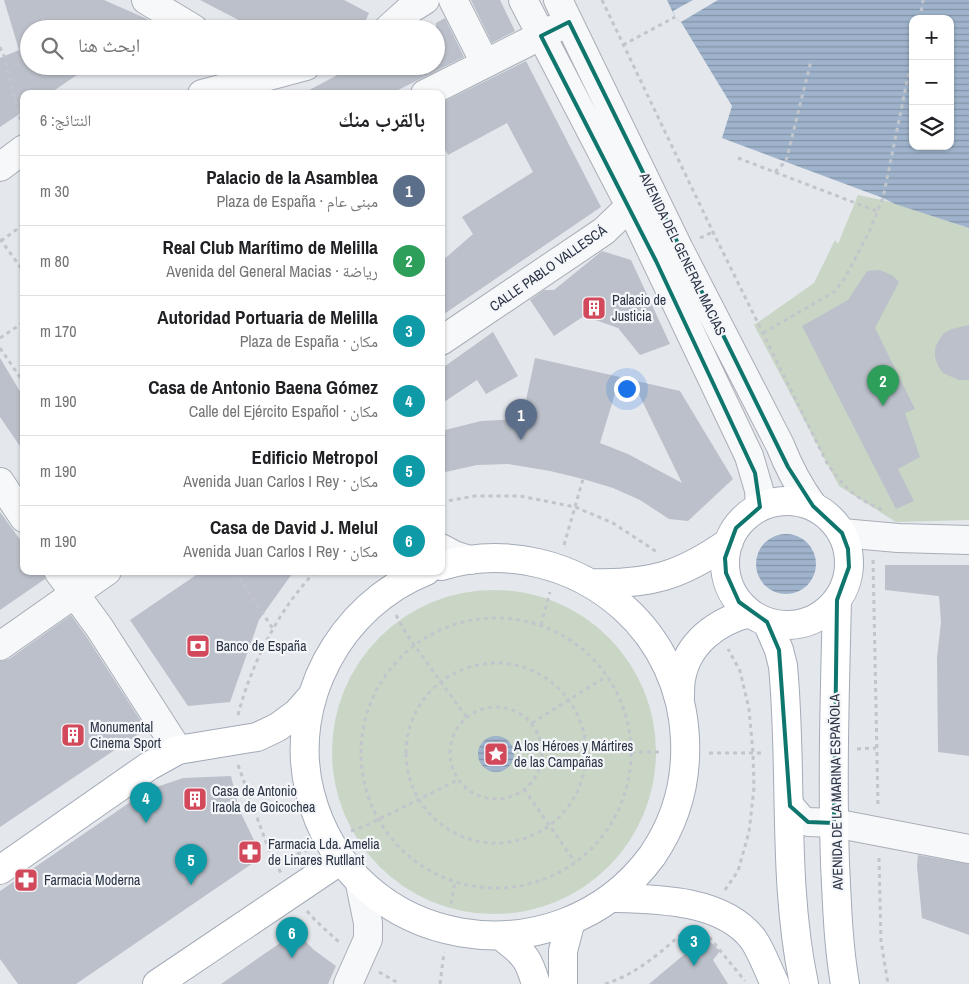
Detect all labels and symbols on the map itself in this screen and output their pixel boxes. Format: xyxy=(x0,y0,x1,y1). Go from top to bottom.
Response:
street label: AVENIDA DEL GENERAL MACIAS xyxy=(635,169,730,339)
street label: CALLE PABLO VALLESCÁ xyxy=(486,221,610,315)
place label: Palacio de Justicia xyxy=(612,291,666,325)
building icon: Palacio de Justicia xyxy=(581,295,607,321)
pin: 2 xyxy=(867,365,899,406)
your location xyxy=(614,376,640,402)
pin: 1 xyxy=(505,399,537,440)
bank icon: Banco de España xyxy=(185,633,211,659)
place label: Banco de España xyxy=(216,637,307,655)
street label: AVENIDA DE LA MARINA ESPAÑOLA xyxy=(825,693,847,891)
place label: Monumental Cinema Sport xyxy=(90,718,161,752)
building icon: Monumental Cinema Sport xyxy=(60,722,86,748)
place label: A los Héroes y Mártires de las Campañas xyxy=(513,737,634,771)
place icon: A los Héroes y Mártires de las Campañas xyxy=(483,741,509,767)
pin: 4 xyxy=(130,782,162,823)
place label: Casa de Antonio Iraola de Goicochea xyxy=(212,782,316,816)
building icon: Casa de Antonio Iraola de Goicochea xyxy=(182,786,208,812)
place label: Farmacia Lda. Amelia de Linares Rutllant xyxy=(268,835,380,869)
pharmacy icon: Farmacia Lda. Amelia de Linares Rutllant xyxy=(237,839,263,865)
pin: 5 xyxy=(175,844,207,885)
pharmacy icon: Farmacia Moderna xyxy=(13,867,39,893)
place label: Farmacia Moderna xyxy=(44,871,141,889)
pin: 6 xyxy=(276,917,308,958)
pin: 3 xyxy=(678,925,710,966)

